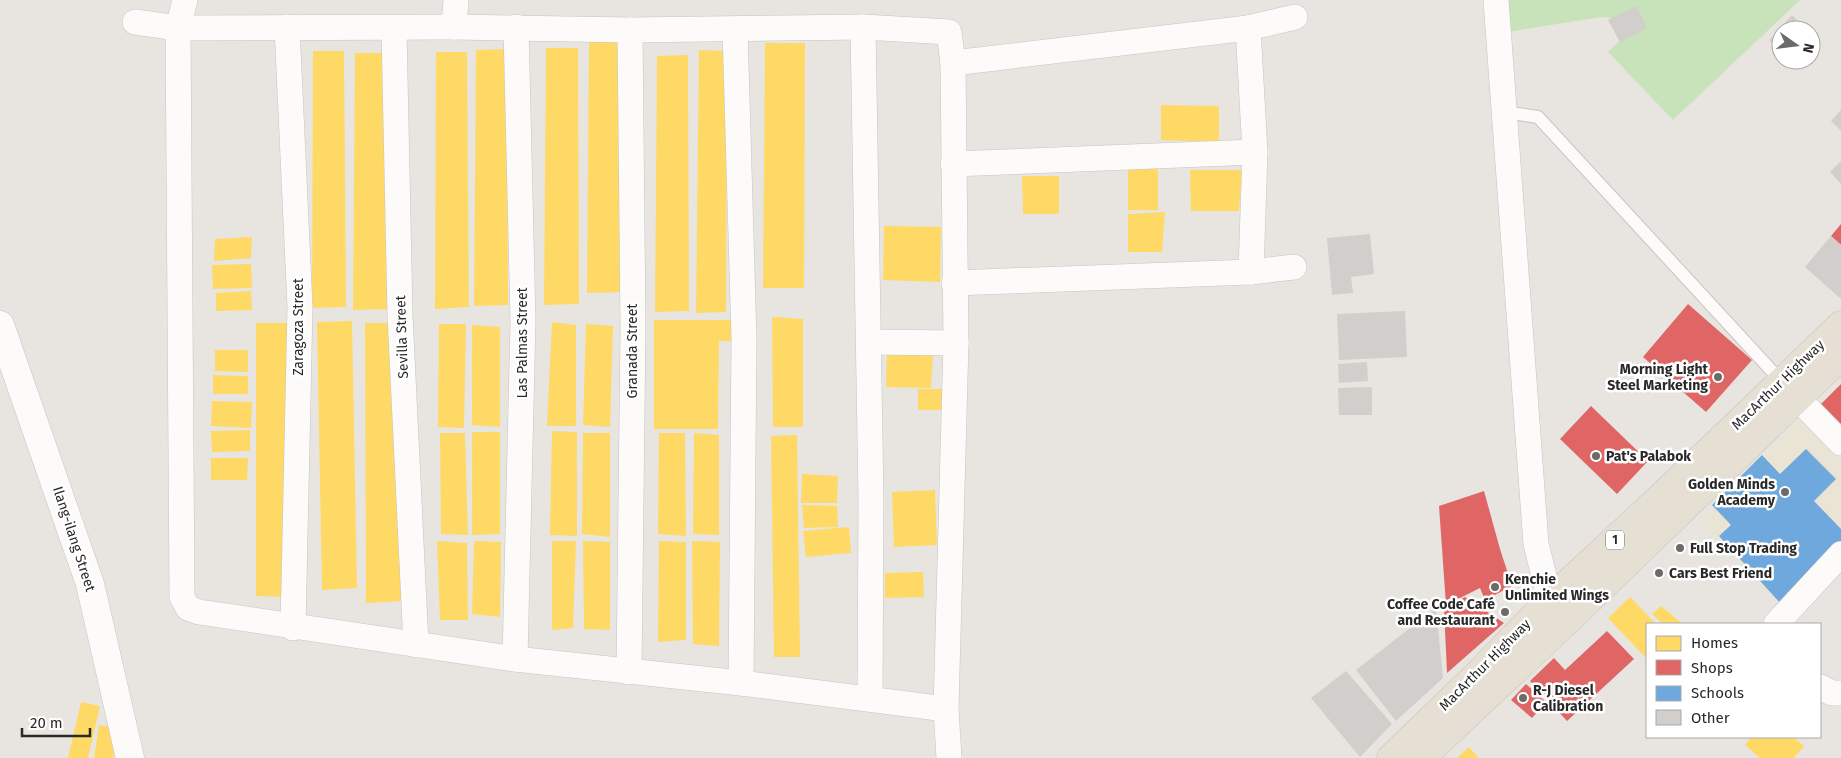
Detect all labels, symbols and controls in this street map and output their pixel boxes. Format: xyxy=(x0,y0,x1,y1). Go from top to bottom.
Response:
north arrow xyxy=(1771,20,1821,70)
text: N xyxy=(1799,41,1818,55)
street label: Zaragoza Street xyxy=(290,277,307,376)
street label: Las Palmas Street xyxy=(514,286,531,399)
street label: Sevilla Street xyxy=(392,294,412,379)
street label: Granada Street xyxy=(624,303,641,398)
street label: MacArthur Highway xyxy=(1728,336,1828,434)
place label: Morning Light Steel Marketing xyxy=(1607,361,1709,394)
marker: Morning Light Steel Marketing xyxy=(1712,371,1724,383)
place label: Pat's Palabok xyxy=(1606,448,1691,465)
marker: Pat's Palabok xyxy=(1590,450,1602,462)
place label: Golden Minds Academy xyxy=(1688,476,1776,509)
street label: Ilang-ilang Street xyxy=(49,484,99,595)
marker: Golden Minds Academy xyxy=(1779,486,1791,498)
road number: 1 xyxy=(1606,530,1624,550)
place label: Full Stop Trading xyxy=(1690,540,1797,557)
marker: Full Stop Trading xyxy=(1674,542,1686,554)
place label: Cars Best Friend xyxy=(1669,565,1772,582)
marker: Cars Best Friend xyxy=(1653,567,1665,579)
place label: Kenchie Unlimited Wings xyxy=(1505,571,1609,604)
marker: Kenchie Unlimited Wings xyxy=(1489,581,1501,593)
place label: Coffee Code Café and Restaurant xyxy=(1387,596,1496,629)
marker: Coffee Code Café and Restaurant xyxy=(1499,606,1511,618)
street label: MacArthur Highway xyxy=(1436,616,1534,714)
legend xyxy=(1646,623,1821,738)
text: Homes xyxy=(1691,634,1738,652)
text: Shops xyxy=(1691,659,1733,677)
place label: R-J Diesel Calibration xyxy=(1533,682,1603,715)
text: Schools xyxy=(1691,684,1744,702)
marker: R-J Diesel Calibration xyxy=(1517,692,1529,704)
scale bar xyxy=(22,706,90,738)
text: Other xyxy=(1691,709,1730,727)
text: 20 m xyxy=(30,714,63,732)

